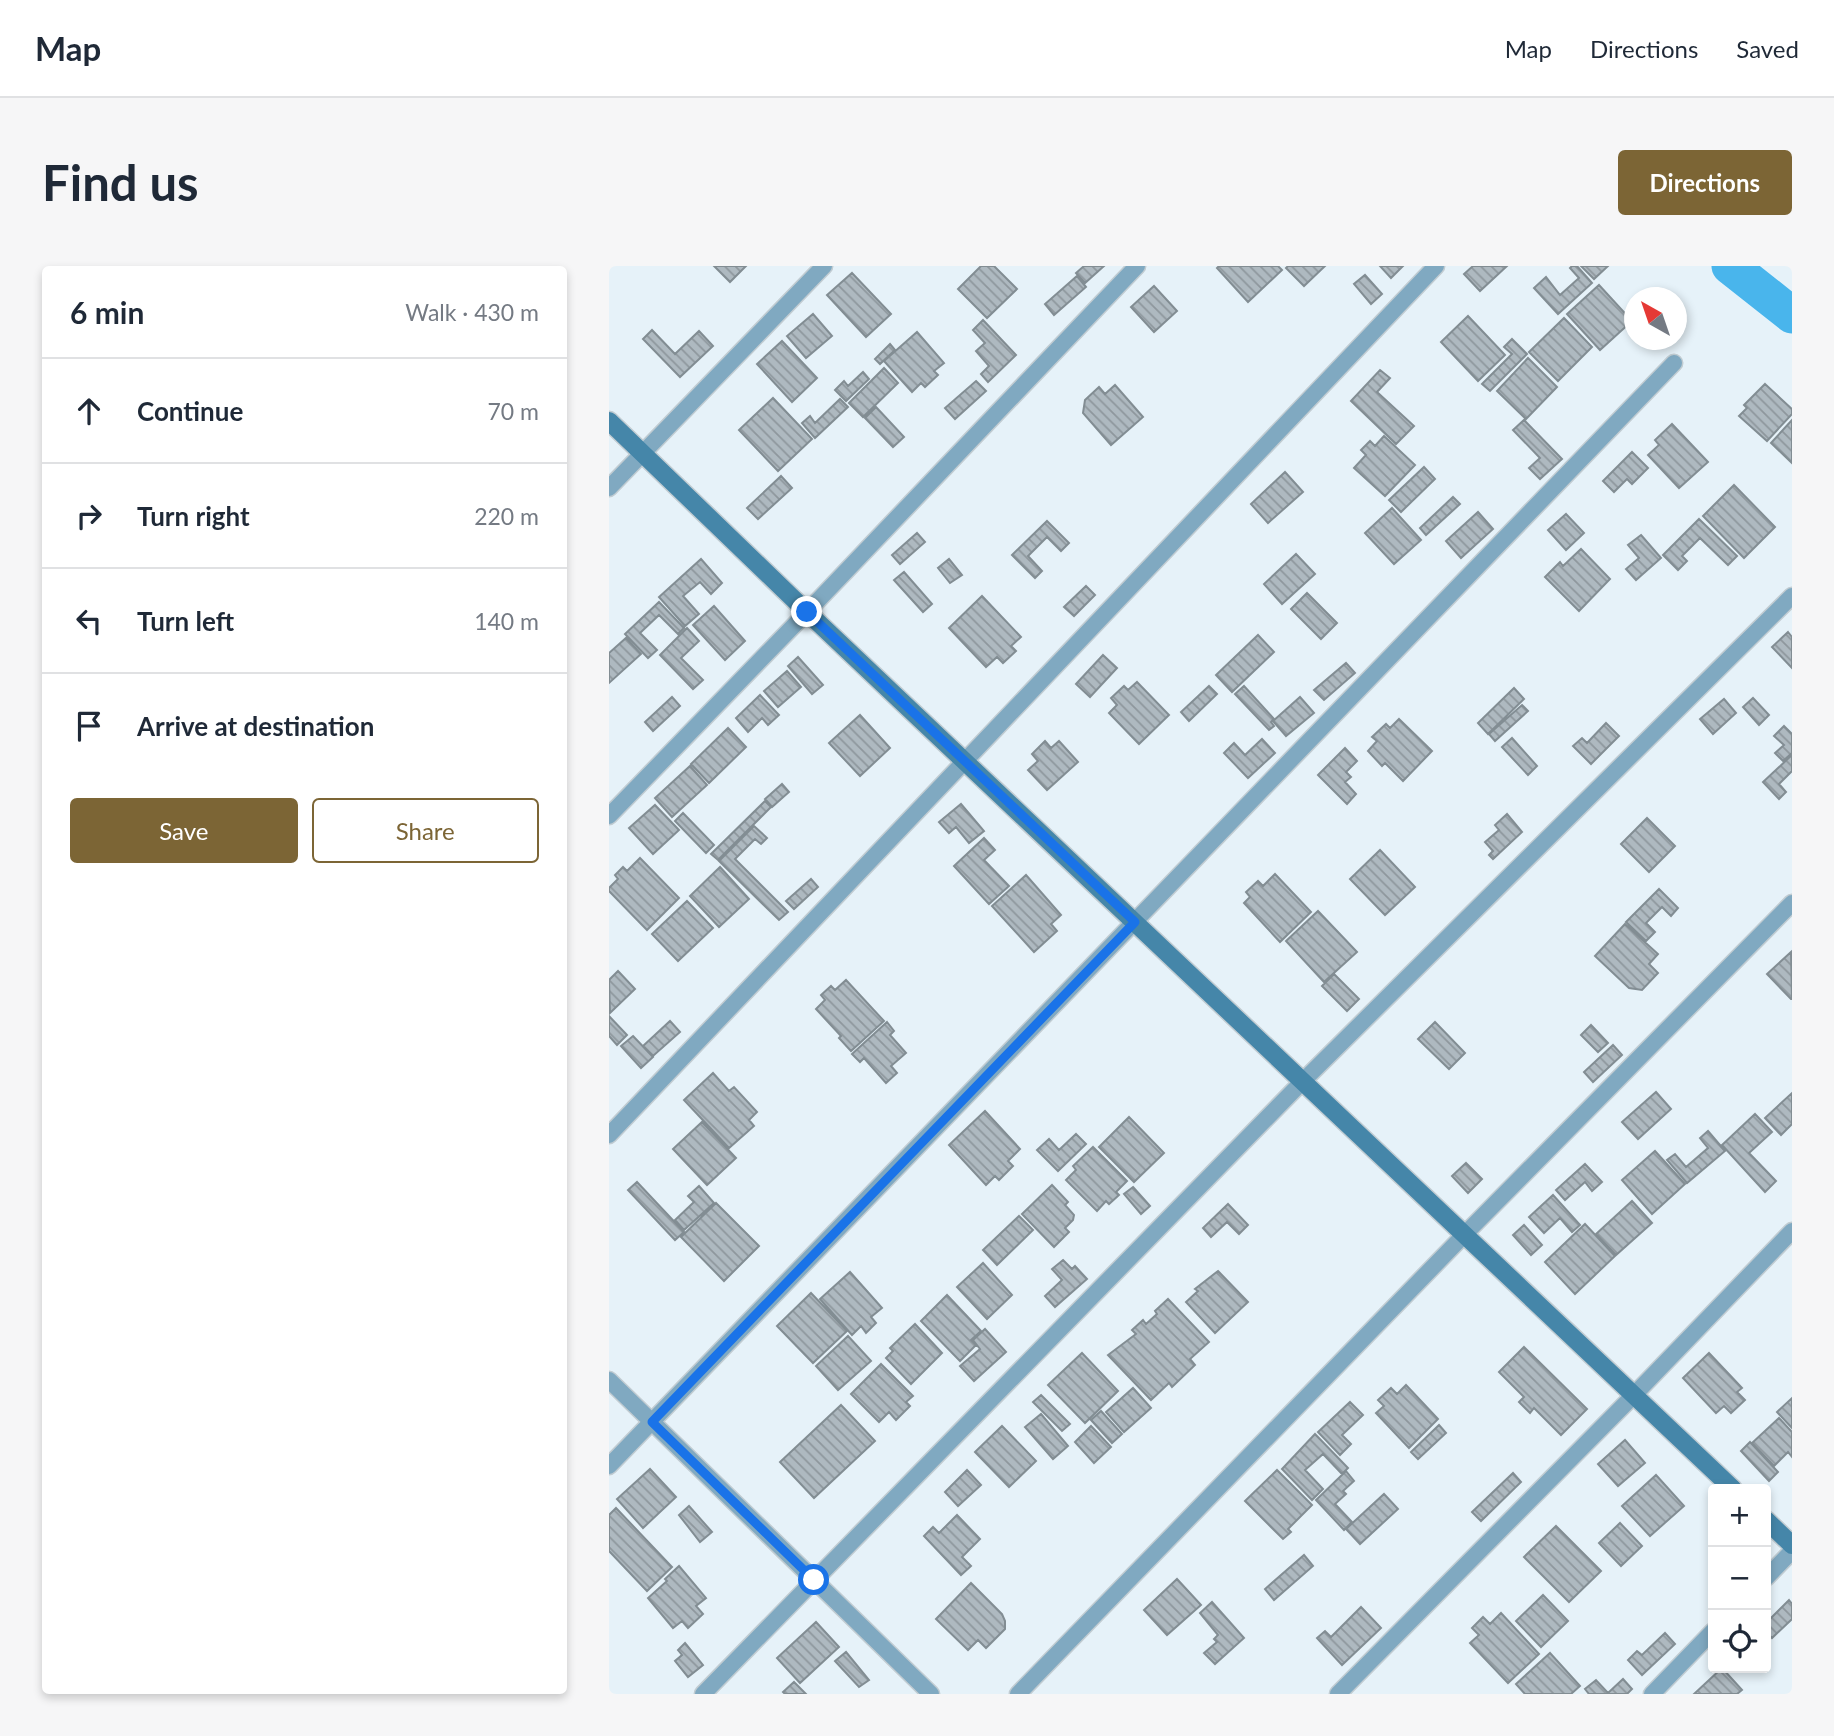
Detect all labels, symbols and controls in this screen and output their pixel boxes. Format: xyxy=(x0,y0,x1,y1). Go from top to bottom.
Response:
text: Map xyxy=(35,28,101,68)
text: Map xyxy=(1505,34,1552,63)
text: Directions xyxy=(1590,34,1698,63)
text: Saved xyxy=(1736,34,1799,63)
button: Directions xyxy=(1618,150,1792,215)
text: Find us xyxy=(42,153,199,211)
north arrow xyxy=(1624,287,1687,350)
text: 6 min xyxy=(70,294,144,330)
text: Walk · 430 m xyxy=(405,298,539,326)
icon: ahead xyxy=(70,392,108,430)
text: Continue xyxy=(137,395,243,427)
text: 70 m xyxy=(488,397,539,425)
icon: right xyxy=(70,497,108,535)
text: Turn right xyxy=(137,500,250,532)
text: 220 m xyxy=(474,502,539,530)
route end xyxy=(791,596,822,627)
icon: left xyxy=(70,602,108,640)
text: Turn left xyxy=(137,605,234,637)
text: 140 m xyxy=(474,607,539,635)
icon: arrive xyxy=(70,707,108,745)
text: Arrive at destination xyxy=(137,710,374,742)
button: Save xyxy=(70,798,298,863)
button: Share xyxy=(312,798,539,863)
map controls xyxy=(1708,1484,1771,1673)
button: + xyxy=(1708,1484,1771,1547)
button: − xyxy=(1708,1547,1771,1610)
route start xyxy=(798,1564,829,1595)
button: locate xyxy=(1708,1610,1771,1673)

